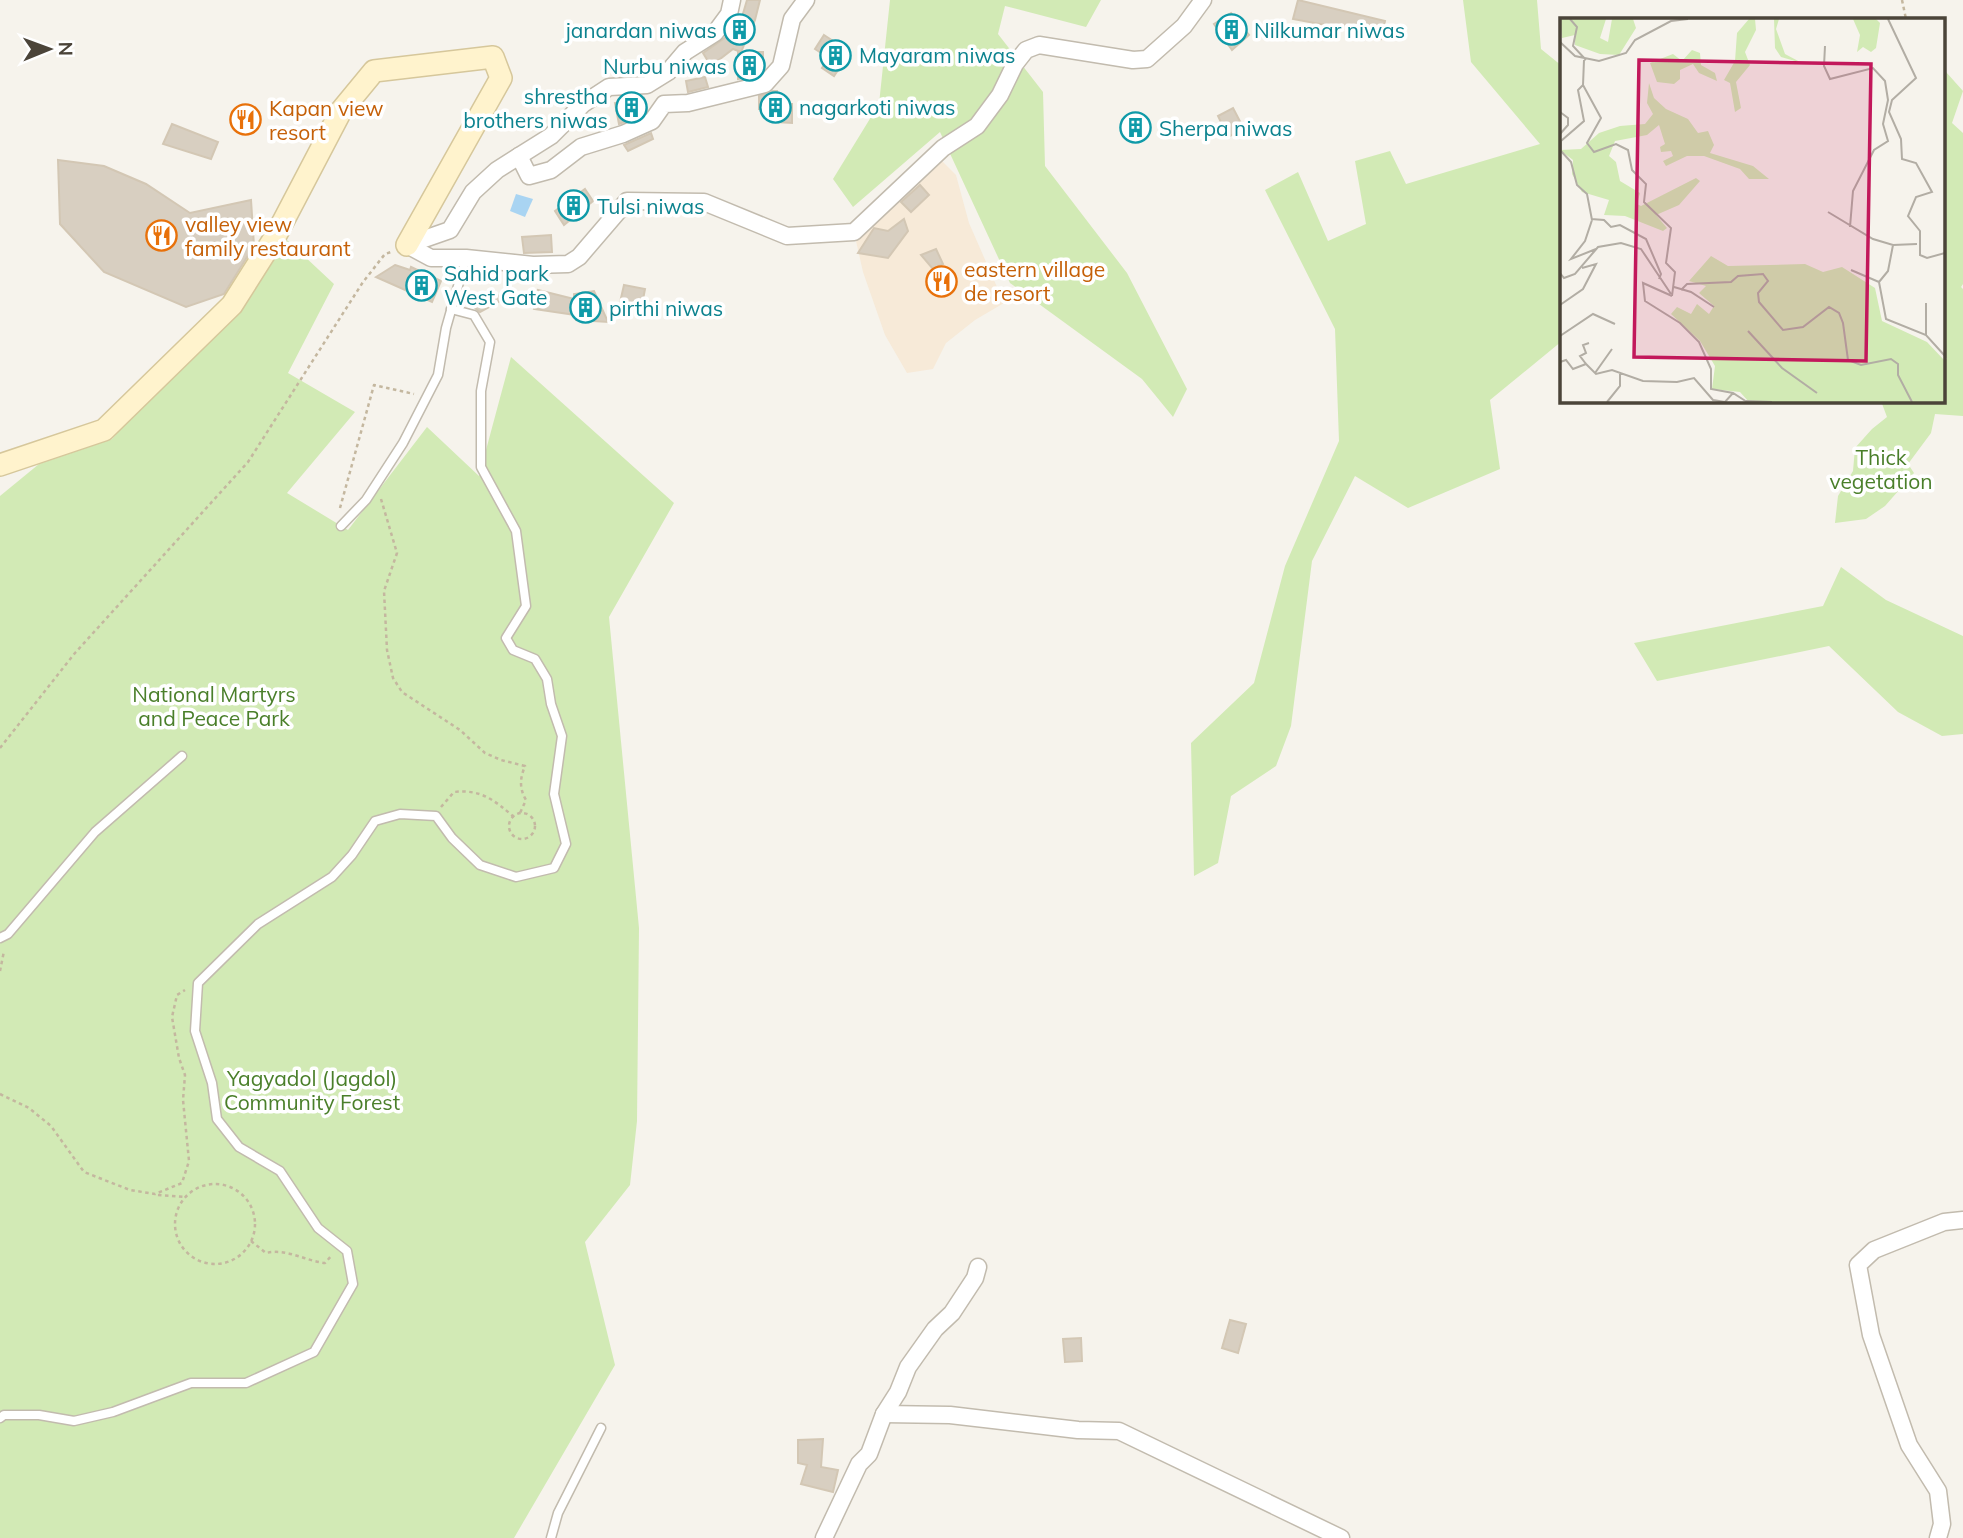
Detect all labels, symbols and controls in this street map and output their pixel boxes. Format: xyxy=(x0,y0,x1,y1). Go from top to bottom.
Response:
building icon: janardan niwas xyxy=(723,13,757,47)
building icon: Nilkumar niwas xyxy=(1214,13,1248,47)
north arrow xyxy=(14,14,84,84)
place label: janardan niwas xyxy=(564,17,717,43)
place label: Nilkumar niwas xyxy=(1254,17,1405,43)
inset map xyxy=(1560,18,1946,402)
building icon: Mayaram niwas xyxy=(819,38,853,72)
text: N xyxy=(54,41,78,56)
place label: Mayaram niwas xyxy=(859,42,1015,68)
building icon: Nurbu niwas xyxy=(733,49,767,83)
place label: Nurbu niwas xyxy=(603,53,727,79)
place label: shrestha brothers niwas xyxy=(463,83,608,133)
building icon: nagarkoti niwas xyxy=(759,90,793,124)
building icon: shrestha brothers niwas xyxy=(614,91,648,125)
place label: nagarkoti niwas xyxy=(799,94,955,120)
place label: Kapan view resort xyxy=(269,95,384,145)
restaurant icon: Kapan view resort xyxy=(229,103,263,137)
building icon: Sherpa niwas xyxy=(1119,111,1153,145)
place label: Sherpa niwas xyxy=(1159,115,1292,141)
building icon: Tulsi niwas xyxy=(557,189,591,223)
place label: Tulsi niwas xyxy=(597,193,705,219)
place label: valley view family restaurant xyxy=(185,211,351,261)
restaurant icon: valley view family restaurant xyxy=(145,219,179,253)
place label: eastern village de resort xyxy=(964,256,1105,306)
place label: Sahid park West Gate xyxy=(444,260,549,310)
restaurant icon: eastern village de resort xyxy=(924,264,958,298)
building icon: Sahid park West Gate xyxy=(404,268,438,302)
building icon: pirthi niwas xyxy=(569,291,603,325)
place label: pirthi niwas xyxy=(609,295,723,321)
park label: Thick vegetation xyxy=(1829,444,1933,494)
park label: National Martyrs and Peace Park xyxy=(132,681,296,731)
park label: Yagyadol (Jagdol) Community Forest xyxy=(224,1065,400,1115)

